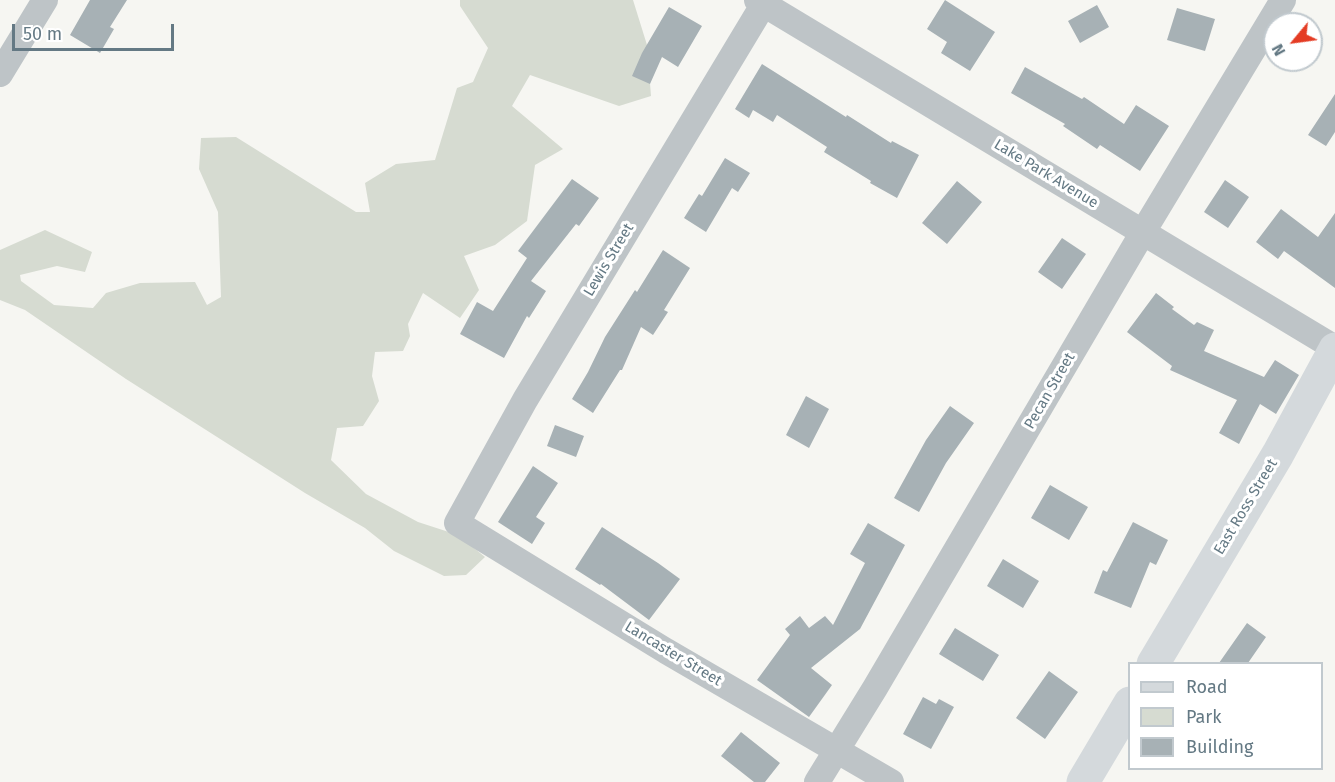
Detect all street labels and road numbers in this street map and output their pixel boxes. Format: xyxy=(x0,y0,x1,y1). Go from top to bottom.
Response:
street label: Lake Park Avenue xyxy=(991,136,1101,212)
street label: Lewis Street xyxy=(580,220,638,300)
street label: Pecan Street xyxy=(1021,350,1079,432)
street label: East Ross Street xyxy=(1210,456,1282,558)
street label: Lancaster Street xyxy=(621,618,725,690)

